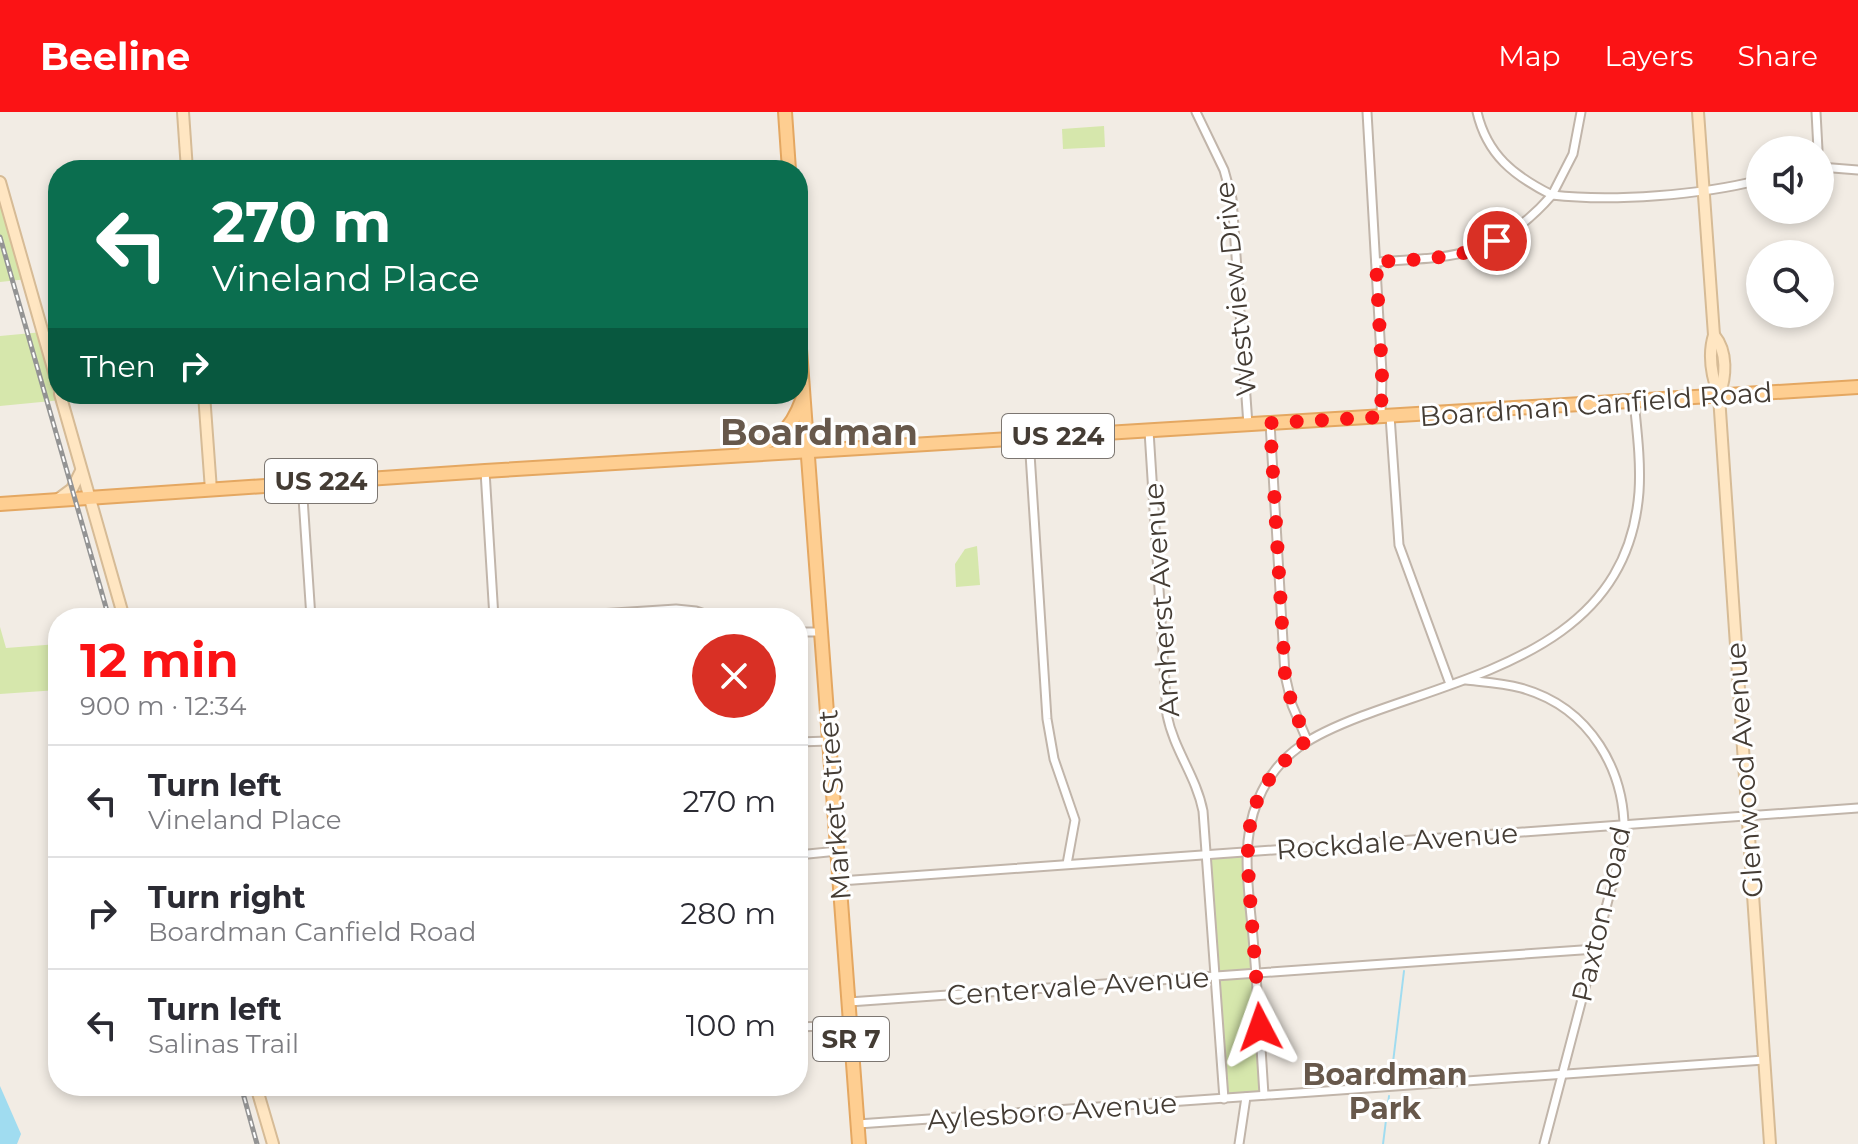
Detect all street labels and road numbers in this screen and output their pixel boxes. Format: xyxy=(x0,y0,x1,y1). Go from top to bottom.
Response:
street label: Westview Drive xyxy=(1207,180,1263,398)
street label: Boardman Canfield Road xyxy=(1418,375,1774,433)
road number: US 224 xyxy=(1002,414,1114,458)
road number: US 224 xyxy=(265,459,377,503)
street label: Amherst Avenue xyxy=(1136,482,1186,718)
street label: Glenwood Avenue xyxy=(1718,641,1770,899)
street label: Market Street xyxy=(810,709,858,901)
street label: Rockdale Avenue xyxy=(1275,816,1519,866)
street label: Paxton Road xyxy=(1564,823,1638,1005)
street label: Centervale Avenue xyxy=(946,960,1210,1012)
road number: SR 7 xyxy=(813,1017,889,1061)
street label: Aylesboro Avenue xyxy=(926,1085,1178,1137)

